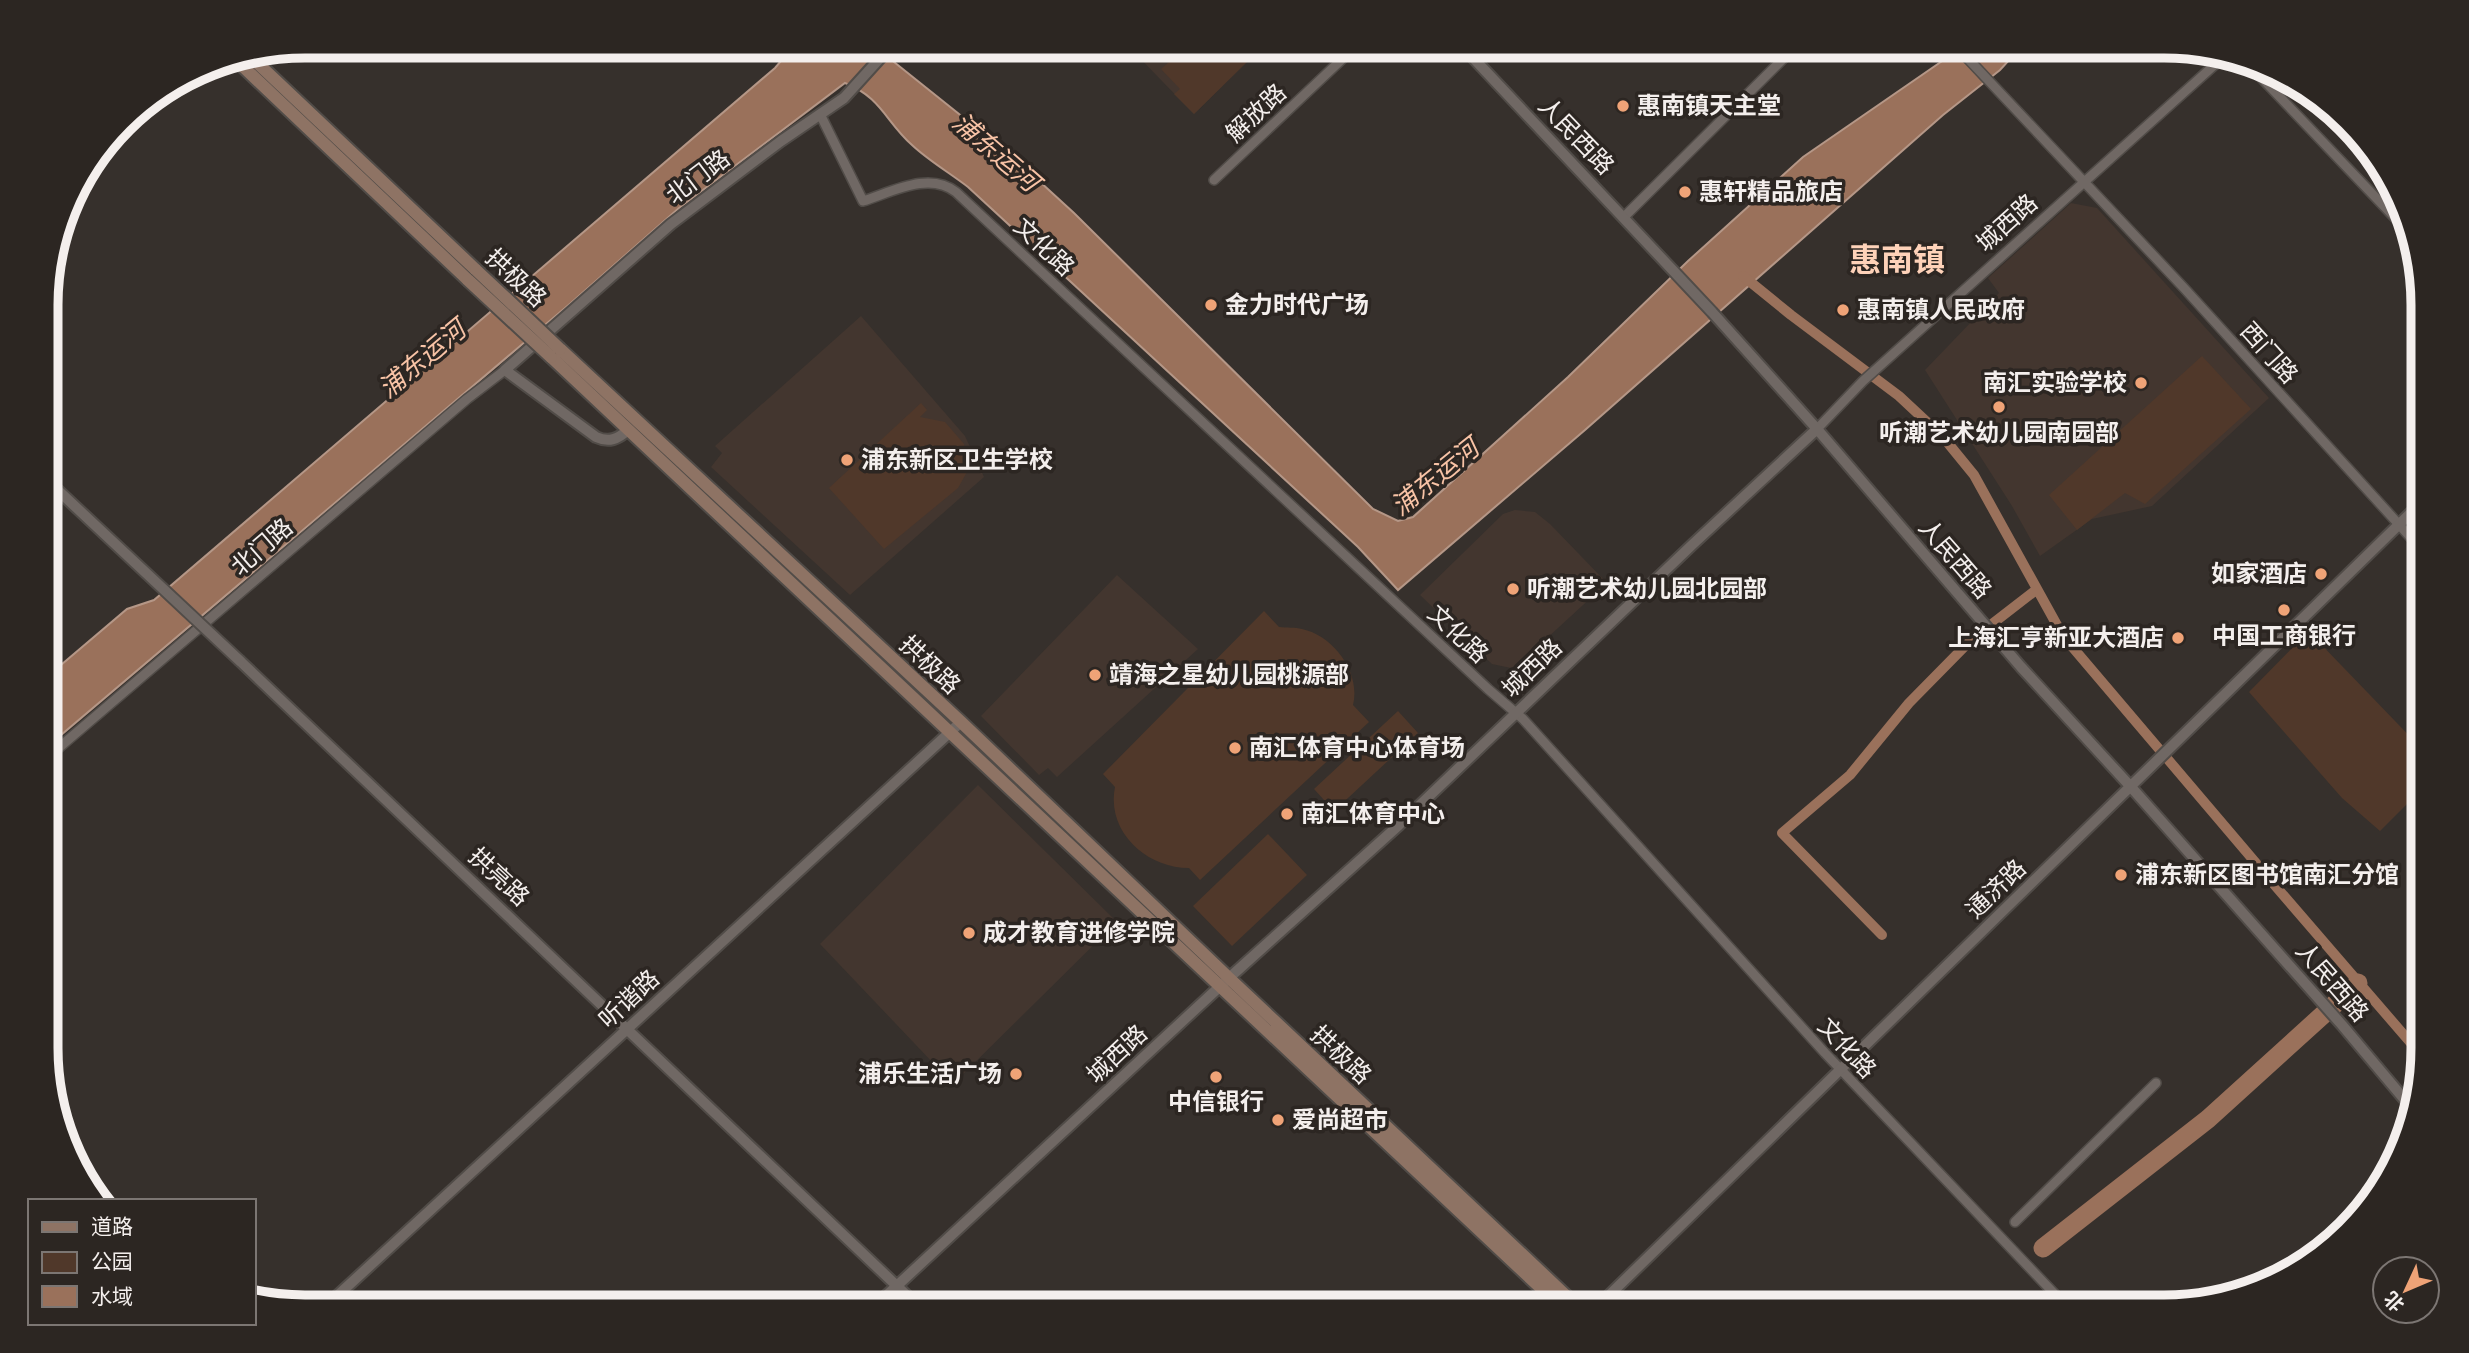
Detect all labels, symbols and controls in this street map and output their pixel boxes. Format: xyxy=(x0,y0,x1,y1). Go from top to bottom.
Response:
street label: 解放路 xyxy=(1220,78,1292,148)
street label: 人民西路 xyxy=(1533,92,1619,180)
place label: 惠南镇天主堂 xyxy=(1637,92,1781,120)
marker: 惠南镇天主堂 xyxy=(1615,98,1631,114)
water label: 浦东运河 xyxy=(947,107,1049,201)
street label: 北门路 xyxy=(661,144,735,210)
place label: 惠轩精品旅店 xyxy=(1699,178,1843,206)
marker: 惠轩精品旅店 xyxy=(1677,184,1693,200)
street label: 城西路 xyxy=(1971,189,2043,257)
street label: 文化路 xyxy=(1008,212,1080,282)
district label: 惠南镇 xyxy=(1849,241,1945,279)
street label: 拱极路 xyxy=(480,243,552,313)
place label: 金力时代广场 xyxy=(1225,291,1369,319)
place label: 惠南镇人民政府 xyxy=(1857,296,2025,324)
marker: 金力时代广场 xyxy=(1203,297,1219,313)
marker: 惠南镇人民政府 xyxy=(1835,302,1851,318)
water label: 浦东运河 xyxy=(373,311,475,404)
street label: 西门路 xyxy=(2235,317,2303,389)
place label: 南汇实验学校 xyxy=(1983,369,2127,397)
marker: 南汇实验学校 xyxy=(2133,375,2149,391)
marker: 听潮艺术幼儿园南园部 xyxy=(1991,399,2007,415)
place label: 听潮艺术幼儿园南园部 xyxy=(1879,419,2119,447)
water label: 浦东运河 xyxy=(1385,429,1489,521)
place label: 浦东新区卫生学校 xyxy=(861,446,1053,474)
marker: 浦东新区卫生学校 xyxy=(839,452,855,468)
street label: 北门路 xyxy=(226,513,298,581)
street label: 人民西路 xyxy=(1913,514,1997,604)
place label: 如家酒店 xyxy=(2211,560,2307,588)
marker: 如家酒店 xyxy=(2313,566,2329,582)
place label: 听潮艺术幼儿园北园部 xyxy=(1527,575,1767,603)
marker: 听潮艺术幼儿园北园部 xyxy=(1505,581,1521,597)
street label: 文化路 xyxy=(1422,599,1494,669)
marker: 中国工商银行 xyxy=(2276,602,2292,618)
place label: 中国工商银行 xyxy=(2212,622,2356,650)
place label: 上海汇亨新亚大酒店 xyxy=(1948,624,2164,652)
street label: 拱极路 xyxy=(894,630,966,700)
marker: 上海汇亨新亚大酒店 xyxy=(2170,630,2186,646)
street label: 城西路 xyxy=(1496,633,1568,703)
place label: 靖海之星幼儿园桃源部 xyxy=(1109,661,1349,689)
marker: 靖海之星幼儿园桃源部 xyxy=(1087,667,1103,683)
place label: 南汇体育中心体育场 xyxy=(1249,734,1465,762)
marker: 南汇体育中心体育场 xyxy=(1227,740,1243,756)
place label: 南汇体育中心 xyxy=(1301,800,1445,828)
marker: 南汇体育中心 xyxy=(1279,806,1295,822)
street label: 拱亮路 xyxy=(463,842,535,912)
street label: 通济路 xyxy=(1960,854,2032,924)
place label: 浦东新区图书馆南汇分馆 xyxy=(2135,861,2399,889)
marker: 浦东新区图书馆南汇分馆 xyxy=(2113,867,2129,883)
place label: 成才教育进修学院 xyxy=(983,919,1175,947)
marker: 成才教育进修学院 xyxy=(961,925,977,941)
street label: 人民西路 xyxy=(2290,937,2374,1027)
street label: 听谐路 xyxy=(593,964,665,1034)
street label: 文化路 xyxy=(1812,1012,1882,1084)
street label: 城西路 xyxy=(1081,1019,1153,1089)
street label: 拱极路 xyxy=(1305,1020,1377,1090)
place label: 浦乐生活广场 xyxy=(858,1060,1002,1088)
marker: 浦乐生活广场 xyxy=(1008,1066,1024,1082)
marker: 中信银行 xyxy=(1208,1069,1224,1085)
place label: 中信银行 xyxy=(1168,1088,1264,1116)
place label: 爱尚超市 xyxy=(1292,1106,1388,1134)
marker: 爱尚超市 xyxy=(1270,1112,1286,1128)
legend xyxy=(28,1199,256,1325)
text: 道路 xyxy=(91,1215,133,1239)
text: 公园 xyxy=(91,1250,133,1274)
north arrow xyxy=(2371,1255,2441,1325)
text: 水域 xyxy=(91,1285,133,1309)
text: 北 xyxy=(2379,1287,2408,1316)

